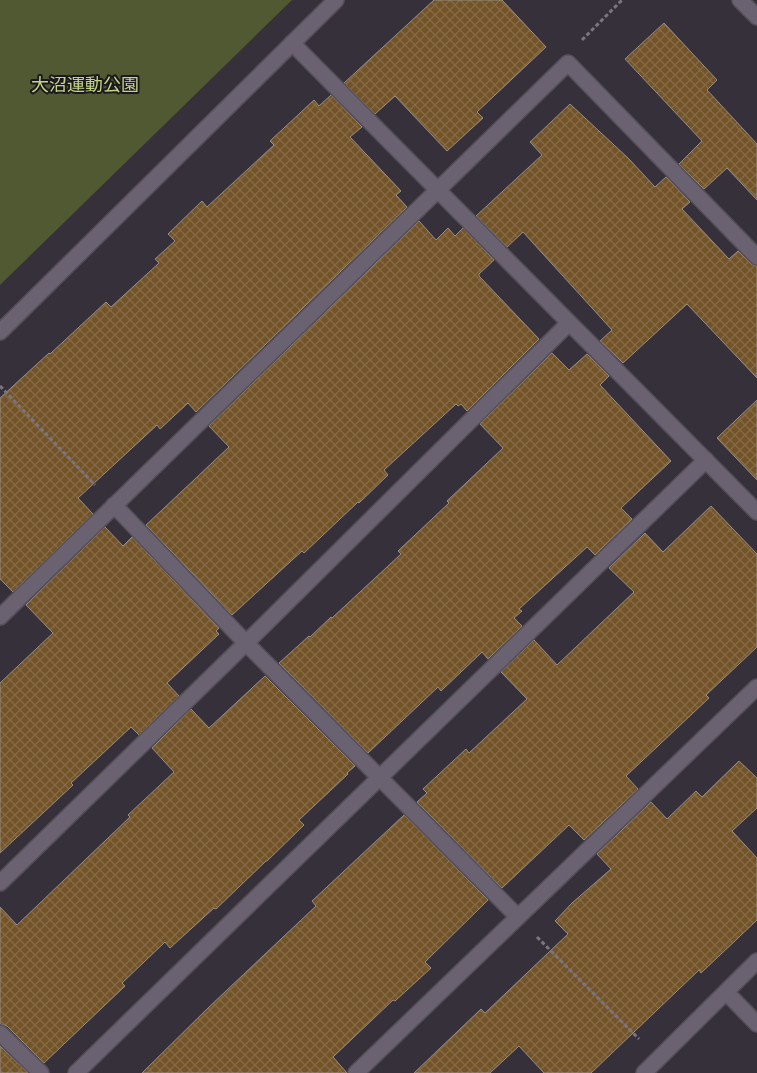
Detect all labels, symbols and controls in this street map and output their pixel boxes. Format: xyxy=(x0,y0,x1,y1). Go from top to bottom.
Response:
park label: 大沼運動公園 xyxy=(31,73,139,95)

